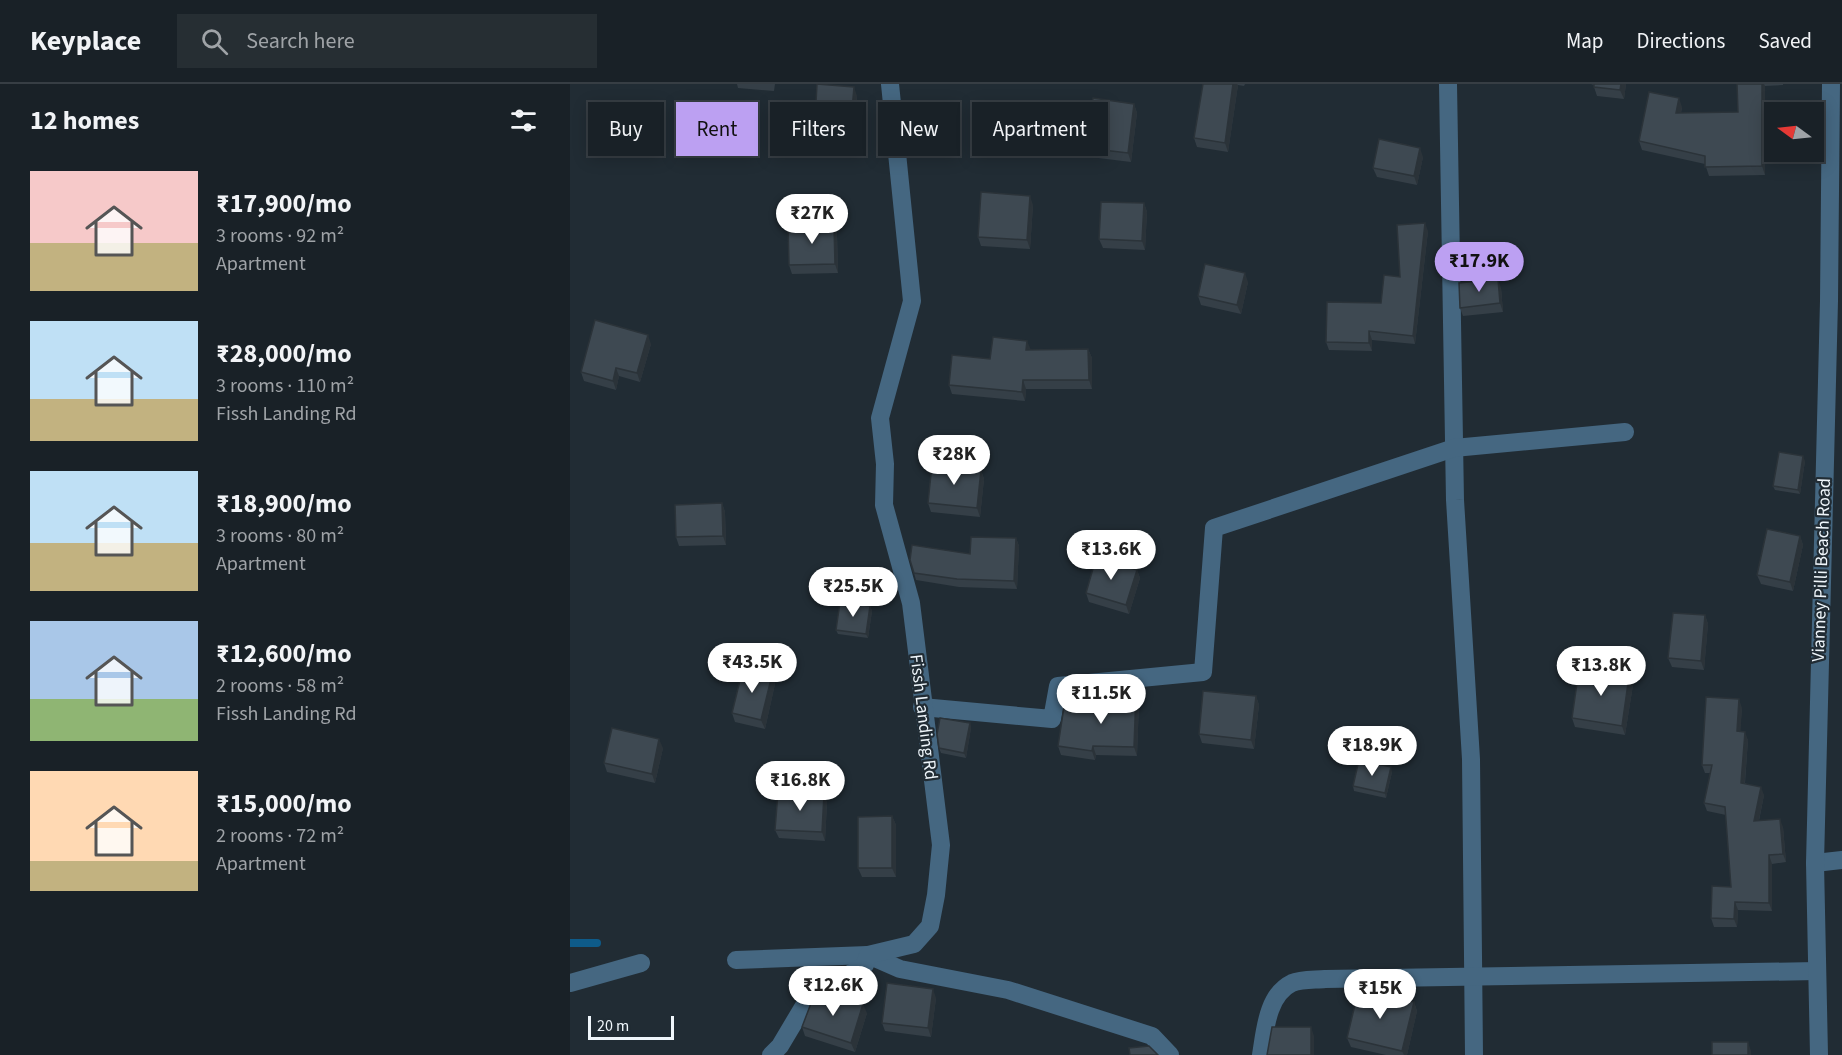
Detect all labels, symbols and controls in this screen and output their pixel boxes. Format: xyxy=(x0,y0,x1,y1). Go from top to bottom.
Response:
search box xyxy=(177,14,597,68)
text: Keyplace xyxy=(30,21,141,61)
icon: search xyxy=(198,25,231,58)
text: Search here xyxy=(246,25,355,57)
text: Map xyxy=(1566,26,1604,56)
text: Directions xyxy=(1637,26,1725,56)
text: Saved xyxy=(1758,26,1812,56)
text: 12 homes xyxy=(30,102,139,139)
chip: Buy xyxy=(588,102,664,156)
chip: Rent xyxy=(676,102,758,156)
chip: Filters xyxy=(770,102,866,156)
chip: New xyxy=(878,102,960,156)
chip: Apartment xyxy=(972,102,1108,156)
north arrow xyxy=(1764,102,1824,162)
map controls xyxy=(1764,102,1824,162)
icon: filters xyxy=(507,104,540,137)
text: ₹17,900/mo xyxy=(216,185,352,222)
pin: ₹27K xyxy=(776,194,848,245)
icon: home xyxy=(78,195,150,267)
text: ₹27K xyxy=(790,199,834,227)
text: 3 rooms · 92 m² xyxy=(216,222,344,250)
pin: ₹17.9K xyxy=(1430,242,1528,293)
text: ₹17.9K xyxy=(1449,247,1509,275)
text: Apartment xyxy=(216,250,306,278)
text: ₹28,000/mo xyxy=(216,335,352,372)
icon: home xyxy=(78,345,150,417)
text: 3 rooms · 110 m² xyxy=(216,372,354,400)
text: Fissh Landing Rd xyxy=(216,400,357,428)
pin: ₹28K xyxy=(918,435,990,486)
text: ₹28K xyxy=(932,440,976,468)
street label: Vianney Pilli Beach Road xyxy=(1806,478,1837,662)
text: ₹18,900/mo xyxy=(216,485,352,522)
icon: home xyxy=(78,495,150,567)
text: 3 rooms · 80 m² xyxy=(216,522,344,550)
pin: ₹13.6K xyxy=(1062,530,1160,581)
text: ₹13.6K xyxy=(1081,535,1141,563)
text: Apartment xyxy=(216,550,306,578)
pin: ₹25.5K xyxy=(804,567,902,618)
text: ₹25.5K xyxy=(823,572,883,600)
text: ₹12,600/mo xyxy=(216,635,352,672)
pin: ₹43.5K xyxy=(703,643,801,694)
icon: home xyxy=(78,645,150,717)
pin: ₹13.8K xyxy=(1552,646,1650,697)
text: ₹43.5K xyxy=(722,648,782,676)
text: ₹13.8K xyxy=(1571,651,1631,679)
street label: Fissh Landing Rd xyxy=(903,653,944,781)
text: 2 rooms · 58 m² xyxy=(216,672,344,700)
pin: ₹11.5K xyxy=(1052,674,1150,725)
text: ₹11.5K xyxy=(1071,679,1131,707)
text: Fissh Landing Rd xyxy=(216,700,357,728)
pin: ₹18.9K xyxy=(1323,726,1421,777)
text: ₹18.9K xyxy=(1342,731,1402,759)
pin: ₹16.8K xyxy=(751,761,849,812)
text: ₹16.8K xyxy=(770,766,830,794)
text: ₹15,000/mo xyxy=(216,785,352,822)
icon: home xyxy=(78,795,150,867)
text: 2 rooms · 72 m² xyxy=(216,822,344,850)
text: Apartment xyxy=(216,850,306,878)
pin: ₹12.6K xyxy=(784,966,882,1017)
pin: ₹15K xyxy=(1344,969,1416,1020)
text: ₹12.6K xyxy=(803,971,863,999)
text: ₹15K xyxy=(1358,974,1402,1002)
scale bar xyxy=(588,1013,674,1040)
text: 20 m xyxy=(597,1015,629,1037)

